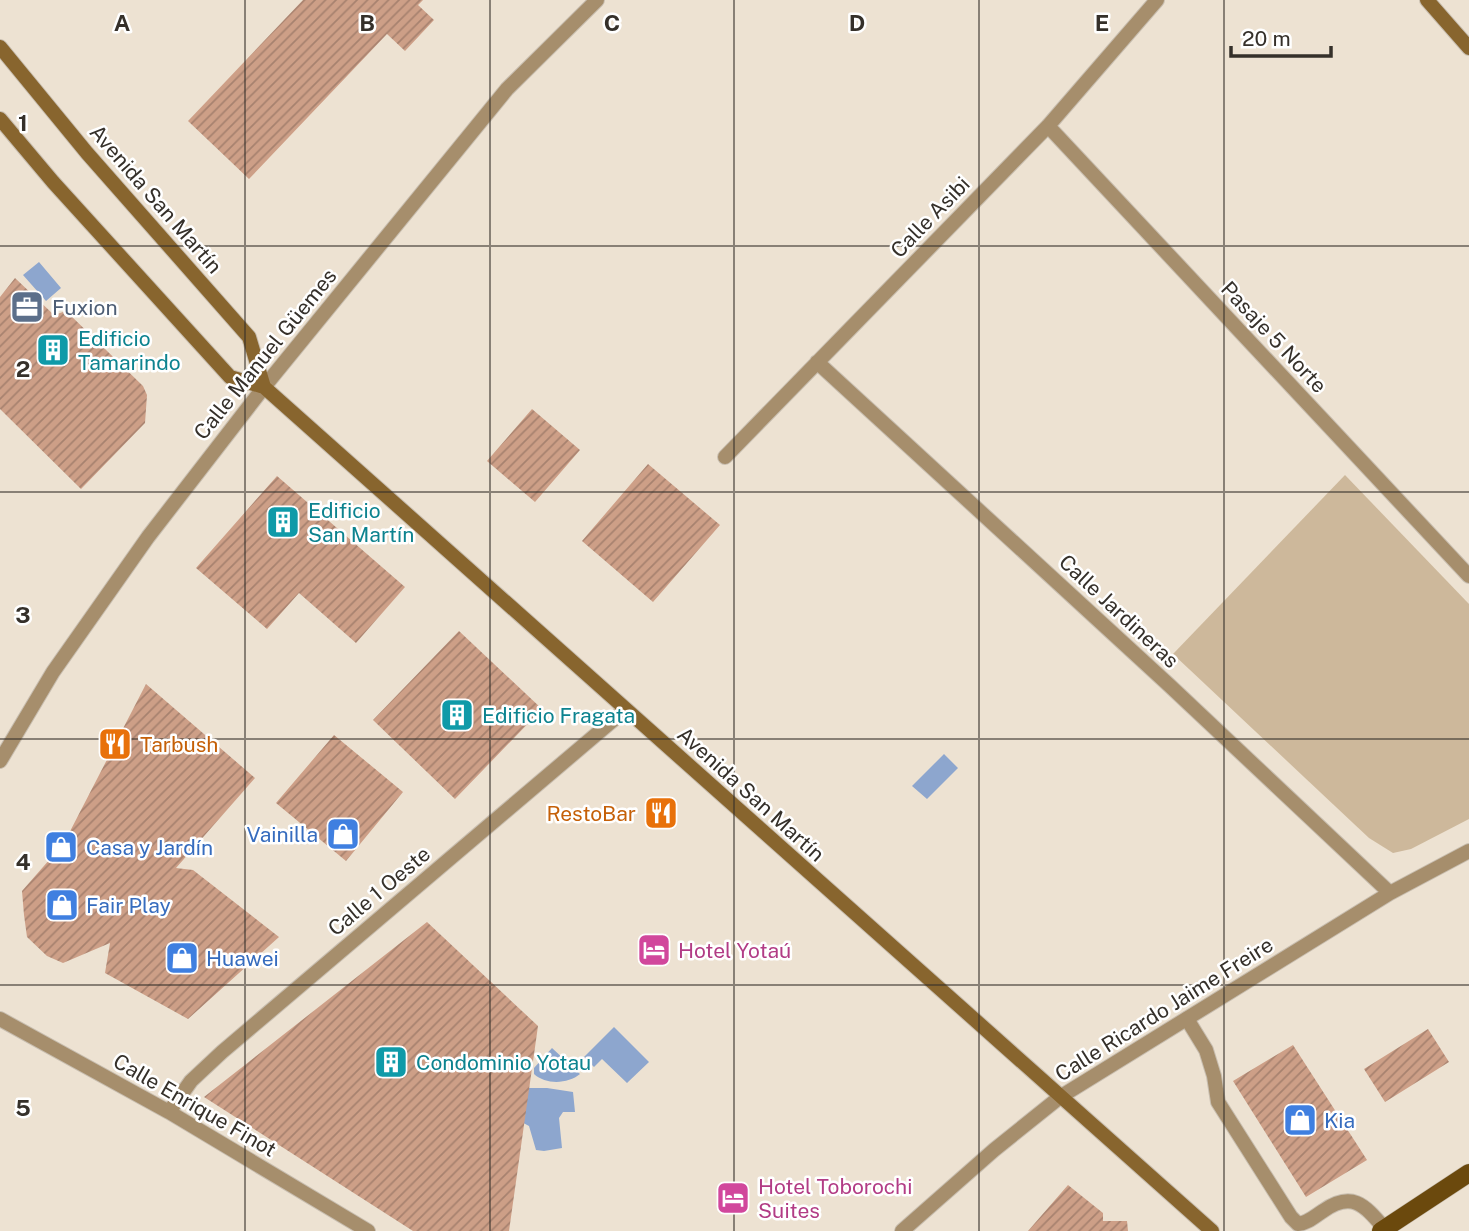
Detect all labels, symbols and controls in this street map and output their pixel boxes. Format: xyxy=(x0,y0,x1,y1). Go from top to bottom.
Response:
text: A xyxy=(114,9,131,36)
text: B xyxy=(359,9,375,36)
text: C xyxy=(604,9,620,36)
text: D xyxy=(849,9,865,36)
text: E xyxy=(1095,9,1109,36)
scale bar xyxy=(1231,14,1331,58)
text: 20 m xyxy=(1242,26,1291,51)
text: 1 xyxy=(18,109,28,136)
street label: Avenida San Martín xyxy=(85,120,227,278)
street label: Calle Asibi xyxy=(885,171,975,263)
street label: Calle Manuel Güemes xyxy=(188,264,342,444)
street label: Pasaje 5 Norte xyxy=(1216,276,1332,398)
office icon: Fuxion xyxy=(8,288,46,326)
place label: Fuxion xyxy=(52,295,118,320)
place label: Edificio Tamarindo xyxy=(78,326,181,375)
building icon: Edificio Tamarindo xyxy=(34,331,72,369)
text: 2 xyxy=(16,355,30,382)
place label: Edificio San Martín xyxy=(308,498,414,547)
building icon: Edificio San Martín xyxy=(264,503,302,541)
street label: Calle Jardineras xyxy=(1054,549,1184,673)
text: 3 xyxy=(15,601,31,628)
building icon: Edificio Fragata xyxy=(438,696,476,734)
place label: Edificio Fragata xyxy=(482,703,635,728)
street label: Avenida San Martín xyxy=(672,722,830,866)
restaurant icon: Tarbush xyxy=(96,725,134,763)
place label: Tarbush xyxy=(140,732,218,757)
restaurant icon: RestoBar xyxy=(642,794,680,832)
place label: RestoBar xyxy=(546,801,636,826)
shop icon: Vainilla xyxy=(324,815,362,853)
place label: Vainilla xyxy=(246,822,318,847)
shop icon: Casa y Jardín xyxy=(42,828,80,866)
place label: Casa y Jardín xyxy=(86,835,213,860)
street label: Calle 1 Oeste xyxy=(323,841,435,941)
text: 4 xyxy=(15,848,31,875)
shop icon: Fair Play xyxy=(43,886,81,924)
place label: Fair Play xyxy=(86,893,171,918)
hotel icon: Hotel Yotaú xyxy=(635,931,673,969)
street label: Calle Ricardo Jaime Freire xyxy=(1050,932,1278,1086)
place label: Hotel Yotaú xyxy=(678,938,791,963)
shop icon: Huawei xyxy=(163,939,201,977)
place label: Huawei xyxy=(206,946,279,971)
building icon: Condominio Yotau xyxy=(372,1043,410,1081)
street label: Calle Enrique Finot xyxy=(109,1048,281,1162)
place label: Condominio Yotau xyxy=(416,1050,591,1075)
text: 5 xyxy=(15,1094,31,1121)
shop icon: Kia xyxy=(1281,1101,1319,1139)
place label: Kia xyxy=(1324,1108,1355,1133)
place label: Hotel Toborochi Suites xyxy=(758,1174,912,1223)
hotel icon: Hotel Toborochi Suites xyxy=(714,1179,752,1217)

